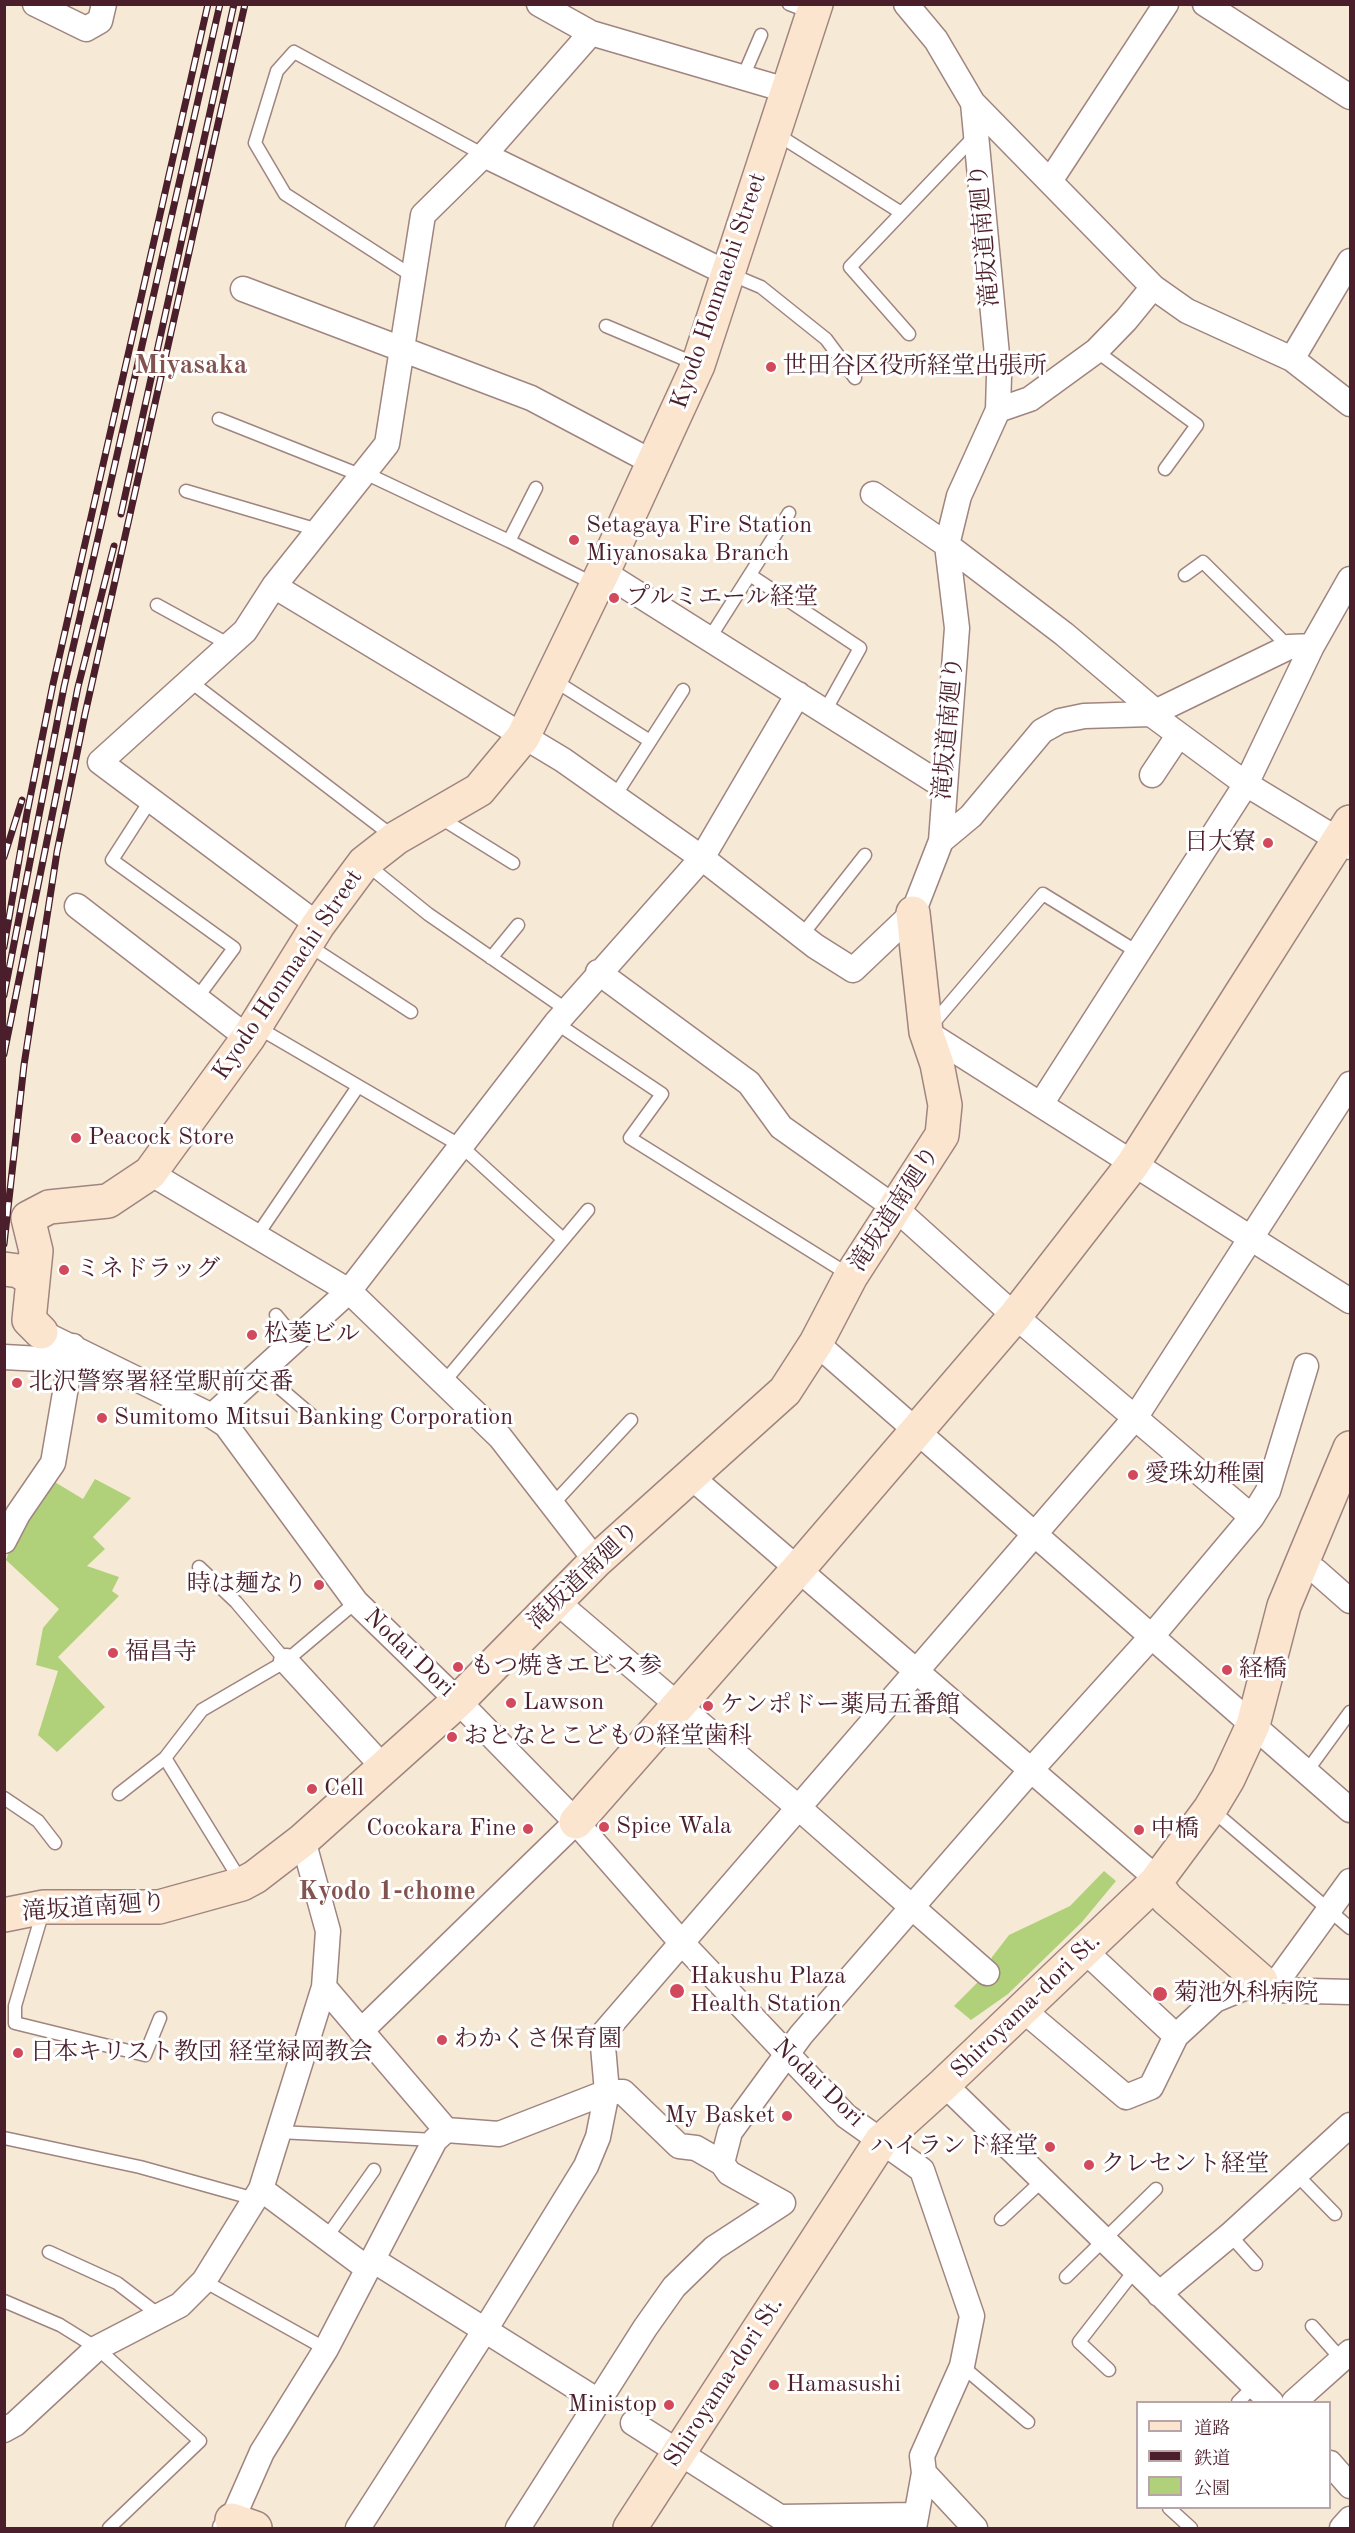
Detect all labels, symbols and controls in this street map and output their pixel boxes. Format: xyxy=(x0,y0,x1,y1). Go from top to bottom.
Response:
street label: 滝坂道南廻り xyxy=(964,162,1006,308)
street label: Kyodo Honmachi Street xyxy=(665,169,773,413)
district label: Miyasaka xyxy=(134,350,248,382)
place label: 世田谷区役所経堂出張所 xyxy=(783,353,1047,381)
marker: 世田谷区役所経堂出張所 xyxy=(764,360,778,374)
place label: Setagaya Fire Station Miyanosaka Branch xyxy=(586,512,812,568)
marker: Setagaya Fire Station Miyanosaka Branch xyxy=(567,533,581,547)
place label: プルミエール経堂 xyxy=(626,584,818,612)
marker: プルミエール経堂 xyxy=(607,591,621,605)
street label: 滝坂道南廻り xyxy=(928,655,970,801)
place label: 日大寮 xyxy=(1184,829,1256,857)
marker: 日大寮 xyxy=(1261,836,1275,850)
street label: Kyodo Honmachi Street xyxy=(207,864,369,1086)
place label: Peacock Store xyxy=(88,1124,234,1152)
marker: Peacock Store xyxy=(69,1131,83,1145)
street label: 滝坂道南廻り xyxy=(844,1141,946,1277)
place label: ミネドラッグ xyxy=(76,1256,220,1284)
marker: ミネドラッグ xyxy=(57,1263,71,1277)
place label: 松菱ビル xyxy=(264,1321,360,1349)
marker: 松菱ビル xyxy=(245,1328,259,1342)
place label: 北沢警察署経堂駅前交番 xyxy=(29,1369,293,1397)
marker: 北沢警察署経堂駅前交番 xyxy=(10,1376,24,1390)
place label: Sumitomo Mitsui Banking Corporation xyxy=(114,1404,513,1432)
marker: Sumitomo Mitsui Banking Corporation xyxy=(95,1411,109,1425)
place label: 愛珠幼稚園 xyxy=(1145,1461,1265,1489)
marker: 愛珠幼稚園 xyxy=(1126,1468,1140,1482)
street label: 滝坂道南廻り xyxy=(522,1516,646,1636)
place label: 時は麺なり xyxy=(187,1571,307,1599)
marker: 時は麺なり xyxy=(312,1578,326,1592)
street label: Nodai Dori xyxy=(358,1603,460,1703)
place label: 福昌寺 xyxy=(125,1639,197,1667)
marker: 福昌寺 xyxy=(106,1646,120,1660)
place label: もつ焼きエビス参 xyxy=(470,1653,662,1681)
place label: 経橋 xyxy=(1239,1656,1287,1684)
marker: もつ焼きエビス参 xyxy=(451,1660,465,1674)
marker: 経橋 xyxy=(1220,1663,1234,1677)
place label: Lawson xyxy=(523,1689,604,1717)
place label: ケンポドー薬局五番館 xyxy=(720,1692,960,1720)
marker: Lawson xyxy=(504,1696,518,1710)
marker: ケンポドー薬局五番館 xyxy=(701,1699,715,1713)
place label: おとなとこどもの経堂歯科 xyxy=(464,1723,752,1751)
marker: おとなとこどもの経堂歯科 xyxy=(445,1730,459,1744)
place label: Cell xyxy=(324,1775,364,1803)
marker: Cell xyxy=(305,1782,319,1796)
place label: Spice Wala xyxy=(616,1813,732,1841)
place label: Cocokara Fine xyxy=(366,1815,516,1843)
place label: 中橋 xyxy=(1151,1816,1199,1844)
marker: Spice Wala xyxy=(597,1820,611,1834)
marker: Cocokara Fine xyxy=(521,1822,535,1836)
marker: 中橋 xyxy=(1132,1823,1146,1837)
district label: Kyodo 1-chome xyxy=(298,1876,476,1908)
street label: 滝坂道南廻り xyxy=(21,1889,167,1927)
street label: Shiroyama-dori St. xyxy=(945,1927,1107,2085)
place label: Hakushu Plaza Health Station xyxy=(690,1963,846,2019)
place label: 菊池外科病院 xyxy=(1174,1980,1318,2008)
marker: Hakushu Plaza Health Station xyxy=(668,1982,686,2000)
marker: 菊池外科病院 xyxy=(1151,1985,1169,2003)
place label: わかくさ保育園 xyxy=(454,2026,622,2054)
marker: わかくさ保育園 xyxy=(435,2033,449,2047)
street label: Nodai Dori xyxy=(767,2033,869,2133)
place label: 日本キリスト教団 経堂緑岡教会 xyxy=(30,2039,373,2067)
marker: 日本キリスト教団 経堂緑岡教会 xyxy=(11,2046,25,2060)
place label: My Basket xyxy=(665,2102,775,2130)
marker: My Basket xyxy=(780,2109,794,2123)
place label: ハイランド経堂 xyxy=(870,2133,1038,2161)
marker: ハイランド経堂 xyxy=(1043,2140,1057,2154)
place label: クレセント経堂 xyxy=(1101,2151,1269,2179)
marker: クレセント経堂 xyxy=(1082,2158,1096,2172)
street label: Shiroyama-dori St. xyxy=(658,2291,790,2473)
place label: Hamasushi xyxy=(786,2371,901,2399)
marker: Hamasushi xyxy=(767,2378,781,2392)
place label: Ministop xyxy=(568,2391,657,2419)
marker: Ministop xyxy=(662,2398,676,2412)
legend xyxy=(1136,2401,1331,2509)
text: 道路 xyxy=(1194,2420,1230,2438)
text: 鉄道 xyxy=(1194,2450,1230,2468)
text: 公園 xyxy=(1194,2480,1230,2498)

